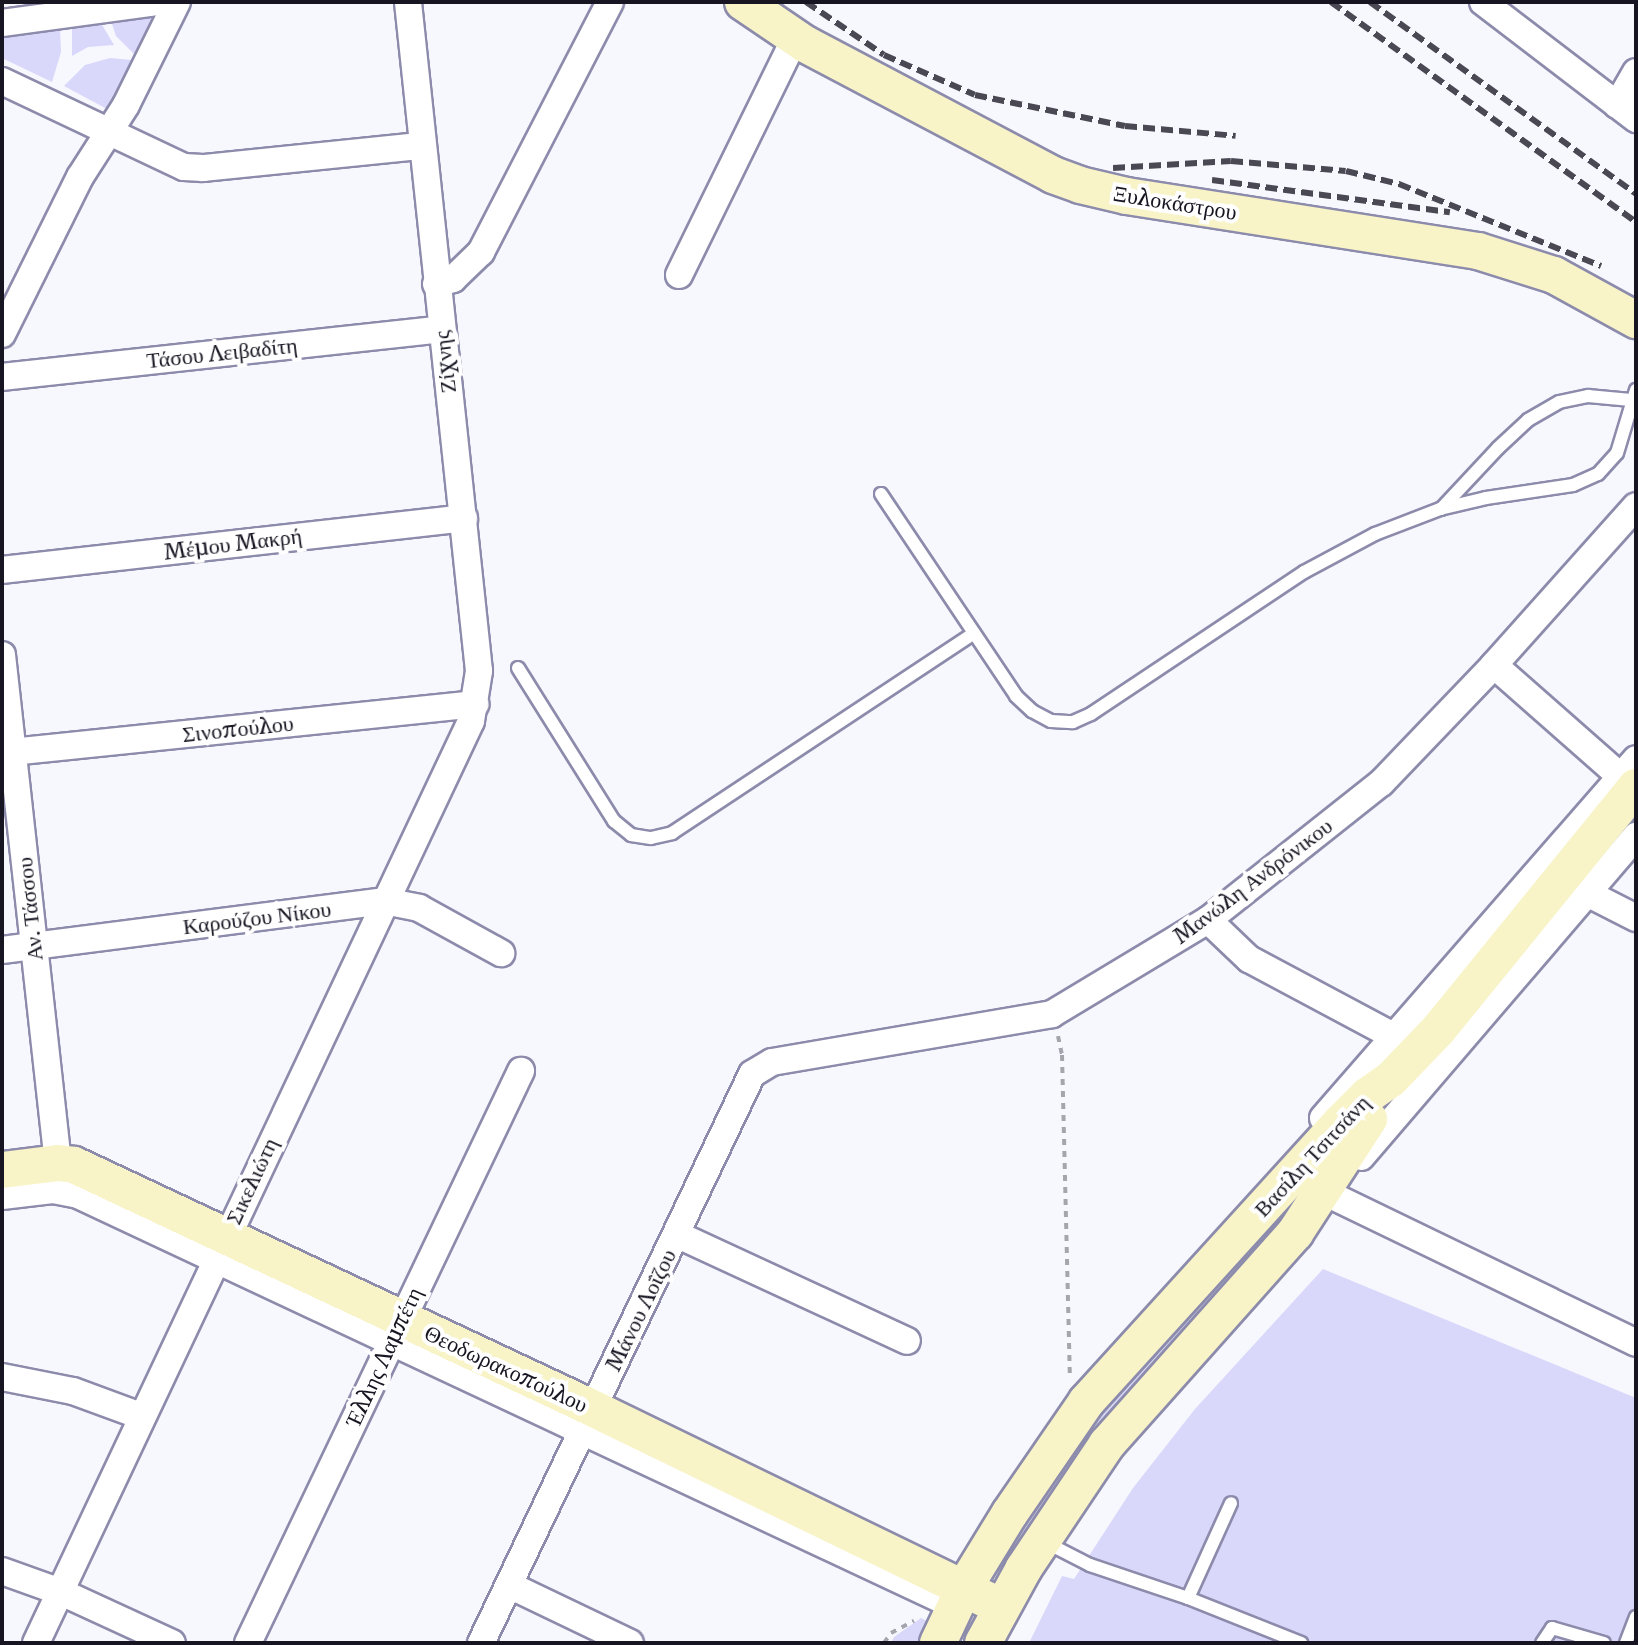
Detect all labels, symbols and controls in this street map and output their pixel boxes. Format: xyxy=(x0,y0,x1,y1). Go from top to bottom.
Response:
street label: Ξυλοκάστρου xyxy=(1111,180,1239,226)
street label: Ζίχνης xyxy=(428,329,462,395)
street label: Τάσου Λειβαδίτη xyxy=(145,332,299,374)
street label: Μέμου Μακρή xyxy=(163,522,303,566)
street label: Σινοπούλου xyxy=(181,710,295,748)
street label: Μανώλη Ανδρόνικου xyxy=(1168,813,1338,949)
street label: Αν. Τάσσου xyxy=(11,856,49,962)
street label: Καρούζου Νίκου xyxy=(181,896,333,940)
street label: Βασίλη Τσιτσάνη xyxy=(1249,1090,1375,1222)
street label: Σικελιώτη xyxy=(220,1133,284,1229)
street label: Μάνου Λοΐζου xyxy=(600,1245,682,1375)
street label: Έλλης Λαμπέτη xyxy=(340,1283,428,1431)
street label: Θεοδωρακοπούλου xyxy=(420,1320,592,1418)

